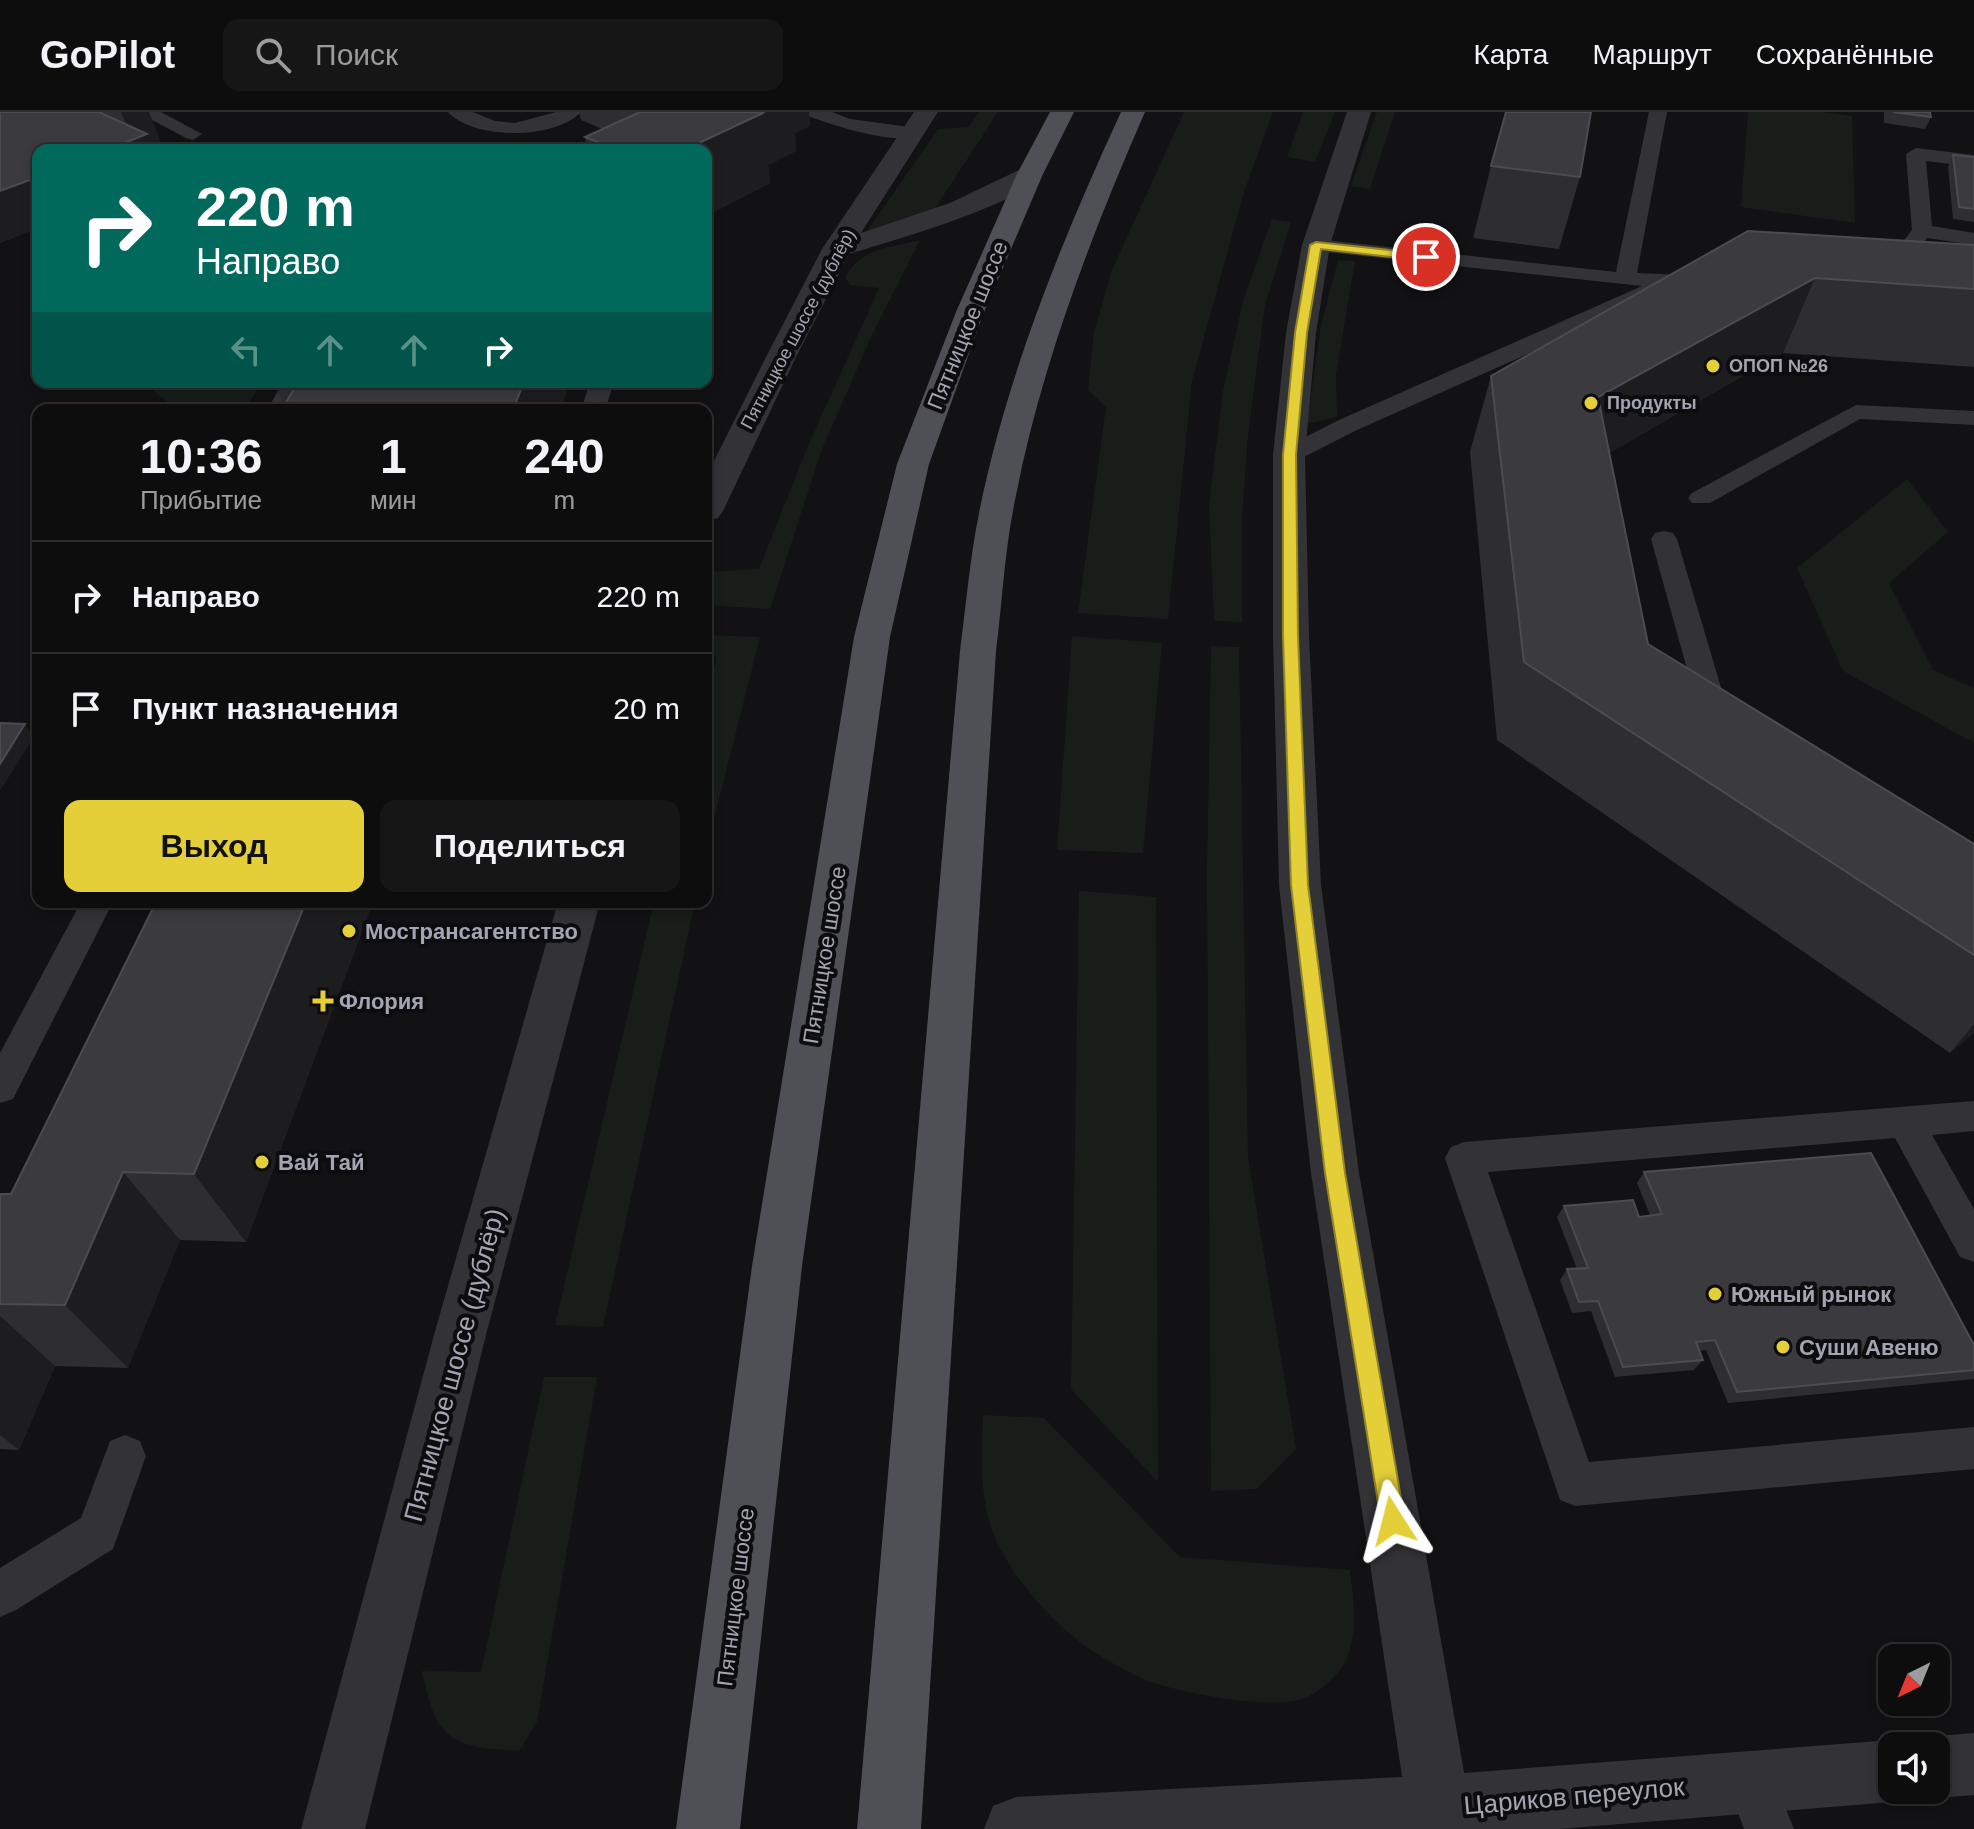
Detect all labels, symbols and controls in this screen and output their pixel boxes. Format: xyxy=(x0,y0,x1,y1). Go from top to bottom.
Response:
search box xyxy=(223,19,783,91)
icon: search xyxy=(251,33,295,77)
text: GoPilot xyxy=(40,34,175,76)
text: Поиск xyxy=(315,38,398,71)
text: Карта xyxy=(1473,39,1548,70)
text: Маршрут xyxy=(1592,39,1712,70)
text: Сохранённые xyxy=(1756,39,1934,70)
text: 220 m xyxy=(196,175,355,238)
icon: right xyxy=(64,176,168,280)
pin xyxy=(1392,223,1460,291)
street label: Пятницкое шоссе (дублёр) xyxy=(737,226,859,432)
icon: arrive xyxy=(1404,235,1448,279)
street label: Пятницкое шоссе xyxy=(922,237,1013,413)
text: Направо xyxy=(196,241,340,282)
icon: left xyxy=(224,328,268,372)
icon: ahead xyxy=(308,328,352,372)
icon: ahead xyxy=(392,328,436,372)
icon: right xyxy=(476,328,520,372)
place label: ОПОП №26 xyxy=(1729,356,1828,376)
marker: ОПОП №26 xyxy=(1704,357,1722,375)
place label: Продукты xyxy=(1607,393,1697,413)
marker: Продукты xyxy=(1582,394,1600,412)
text: 10:36 xyxy=(140,430,262,483)
text: 1 xyxy=(380,430,407,483)
text: 240 xyxy=(524,430,604,483)
text: Прибытие xyxy=(140,485,262,515)
text: мин xyxy=(370,485,417,515)
text: m xyxy=(554,485,575,515)
icon: right xyxy=(64,575,108,619)
text: Направо xyxy=(132,580,260,613)
text: 220 m xyxy=(597,580,680,613)
icon: arrive xyxy=(64,687,108,731)
text: Пункт назначения xyxy=(132,692,399,725)
text: 20 m xyxy=(613,692,680,725)
button: Выход xyxy=(64,800,364,892)
button: Поделиться xyxy=(380,800,680,892)
street label: Пятницкое шоссе xyxy=(798,865,851,1046)
place label: Мострансагентство xyxy=(365,919,578,944)
marker: Мострансагентство xyxy=(340,922,358,940)
place label: Флория xyxy=(339,989,424,1014)
marker: Флория xyxy=(314,992,332,1010)
place label: Вай Тай xyxy=(278,1150,364,1175)
marker: Вай Тай xyxy=(253,1153,271,1171)
street label: Пятницкое шоссе (дублёр) xyxy=(398,1205,510,1525)
place label: Южный рынок xyxy=(1731,1282,1892,1307)
marker: Южный рынок xyxy=(1706,1285,1724,1303)
place label: Суши Авеню xyxy=(1799,1335,1939,1360)
marker: Суши Авеню xyxy=(1774,1338,1792,1356)
position arrow xyxy=(1351,1479,1435,1563)
street label: Пятницкое шоссе xyxy=(712,1506,759,1688)
north arrow xyxy=(1878,1644,1950,1716)
map controls xyxy=(1878,1644,1950,1804)
button: sound xyxy=(1878,1732,1950,1804)
street label: Цариков переулок xyxy=(1462,1771,1686,1821)

